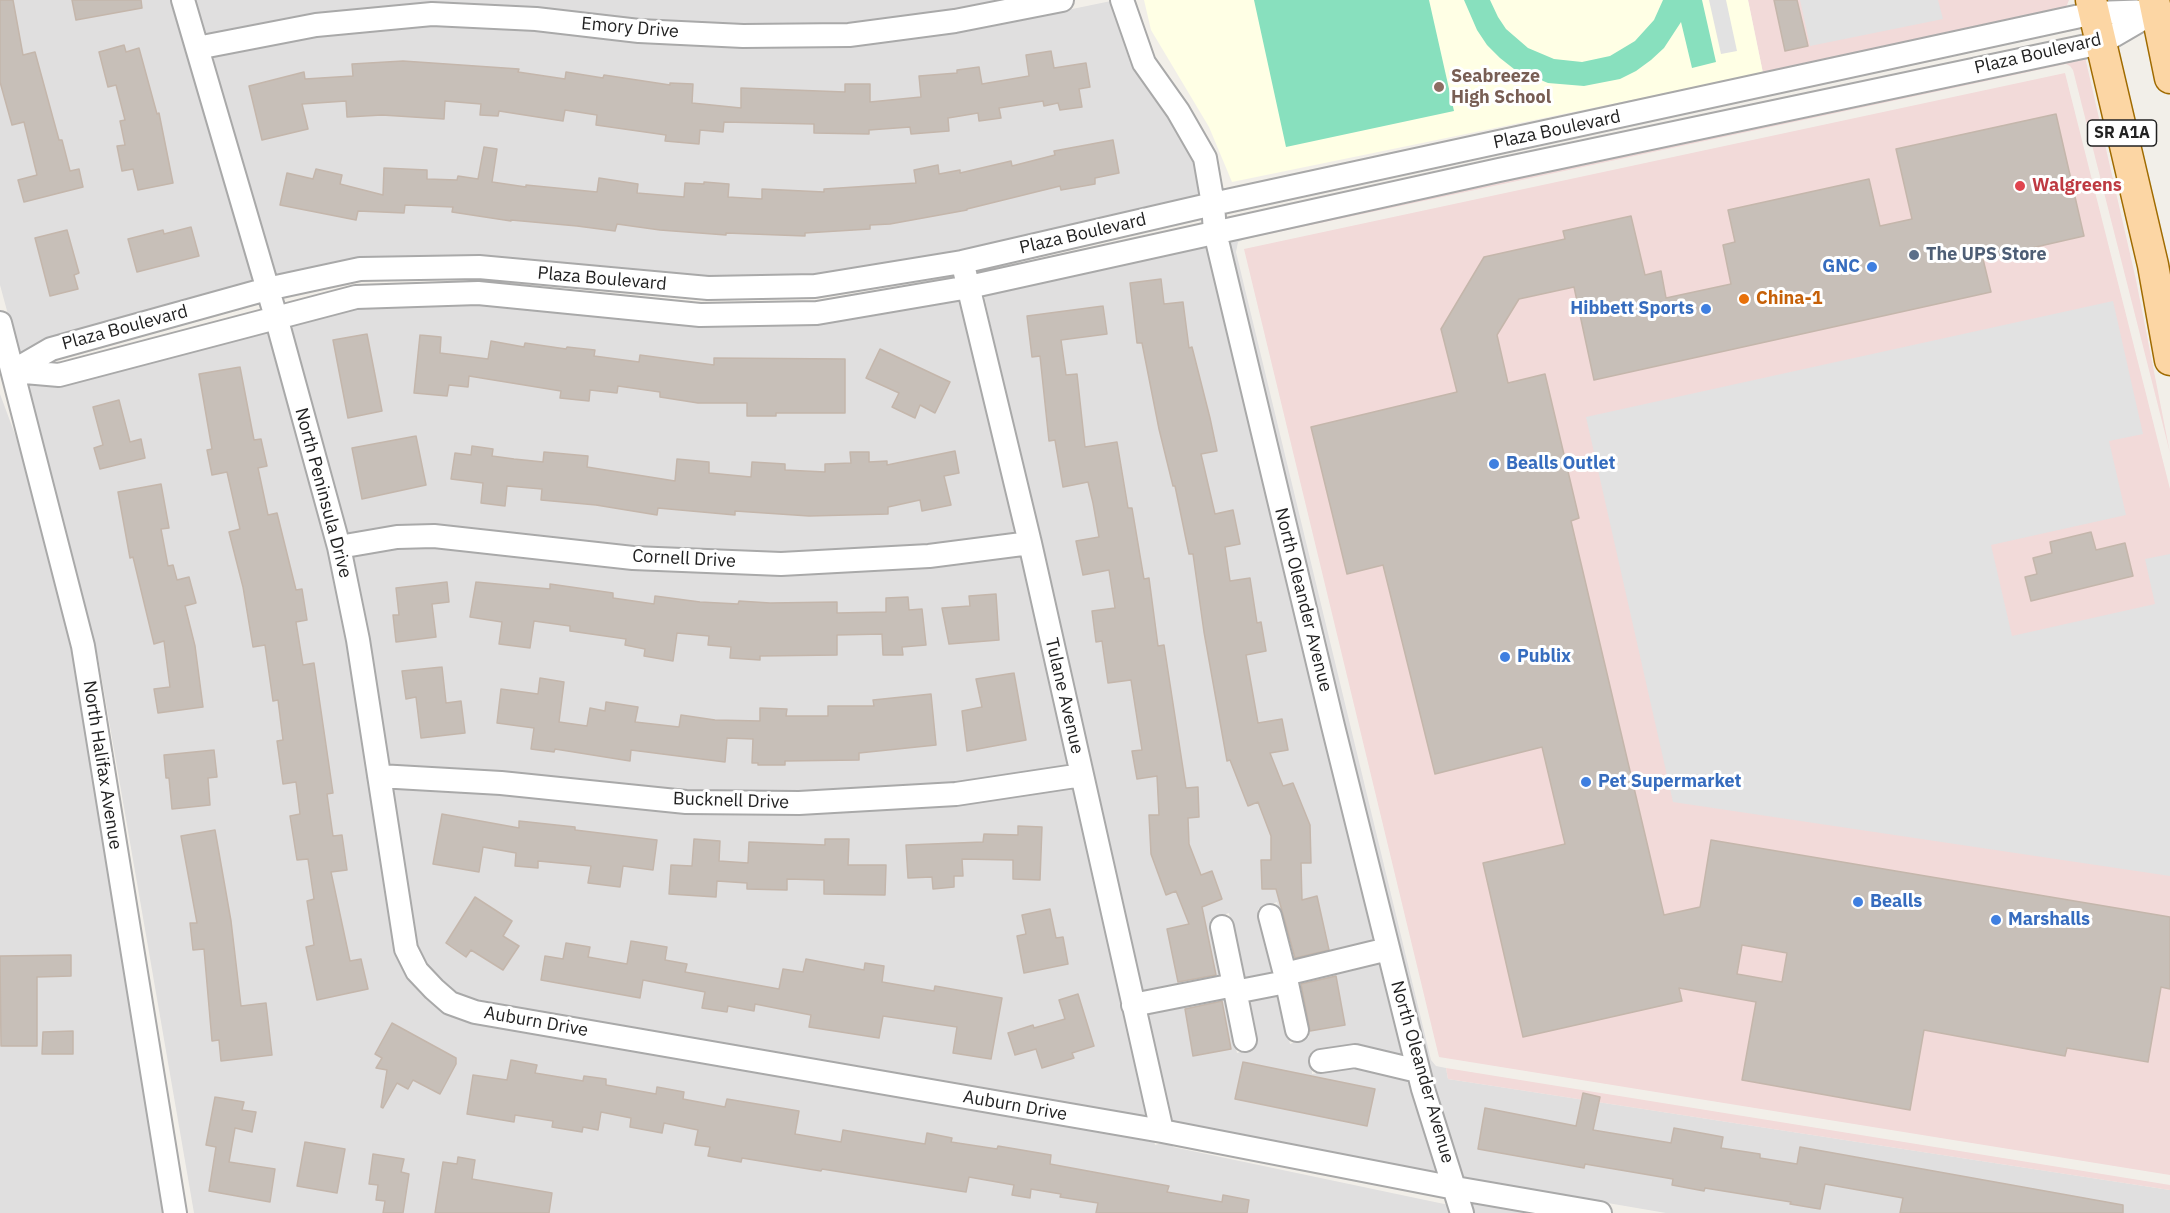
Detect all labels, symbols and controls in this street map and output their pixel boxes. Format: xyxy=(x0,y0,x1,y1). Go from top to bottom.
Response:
street label: Emory Drive xyxy=(580,13,680,43)
street label: Plaza Boulevard xyxy=(1972,29,2104,79)
place label: Seabreeze High School xyxy=(1451,66,1551,109)
marker: Seabreeze High School xyxy=(1432,80,1446,94)
street label: Plaza Boulevard xyxy=(1491,106,1623,154)
road number: SR A1A xyxy=(2088,120,2156,146)
place label: Walgreens xyxy=(2032,175,2122,197)
marker: Walgreens xyxy=(2013,179,2027,193)
street label: Plaza Boulevard xyxy=(1017,209,1149,259)
place label: The UPS Store xyxy=(1926,244,2047,266)
marker: The UPS Store xyxy=(1907,248,1921,262)
place label: GNC xyxy=(1822,256,1860,278)
marker: GNC xyxy=(1865,260,1879,274)
street label: Plaza Boulevard xyxy=(537,263,667,295)
place label: China-1 xyxy=(1756,288,1823,310)
marker: China-1 xyxy=(1737,292,1751,306)
place label: Hibbett Sports xyxy=(1570,298,1694,320)
street label: Plaza Boulevard xyxy=(60,301,190,355)
marker: Hibbett Sports xyxy=(1699,302,1713,316)
street label: North Peninsula Drive xyxy=(290,406,356,580)
place label: Bealls Outlet xyxy=(1506,453,1615,475)
marker: Bealls Outlet xyxy=(1487,457,1501,471)
street label: North Oleander Avenue xyxy=(1270,506,1336,694)
street label: Cornell Drive xyxy=(632,546,736,572)
street label: Tulane Avenue xyxy=(1040,636,1088,756)
place label: Publix xyxy=(1517,646,1571,668)
marker: Publix xyxy=(1498,650,1512,664)
street label: North Halifax Avenue xyxy=(78,679,126,851)
place label: Pet Supermarket xyxy=(1598,771,1742,793)
marker: Pet Supermarket xyxy=(1579,775,1593,789)
street label: Bucknell Drive xyxy=(672,788,790,814)
place label: Bealls xyxy=(1870,891,1922,913)
marker: Bealls xyxy=(1851,895,1865,909)
place label: Marshalls xyxy=(2008,909,2090,931)
marker: Marshalls xyxy=(1989,913,2003,927)
street label: North Oleander Avenue xyxy=(1386,978,1458,1166)
street label: Auburn Drive xyxy=(482,1002,590,1042)
street label: Auburn Drive xyxy=(961,1086,1069,1126)

